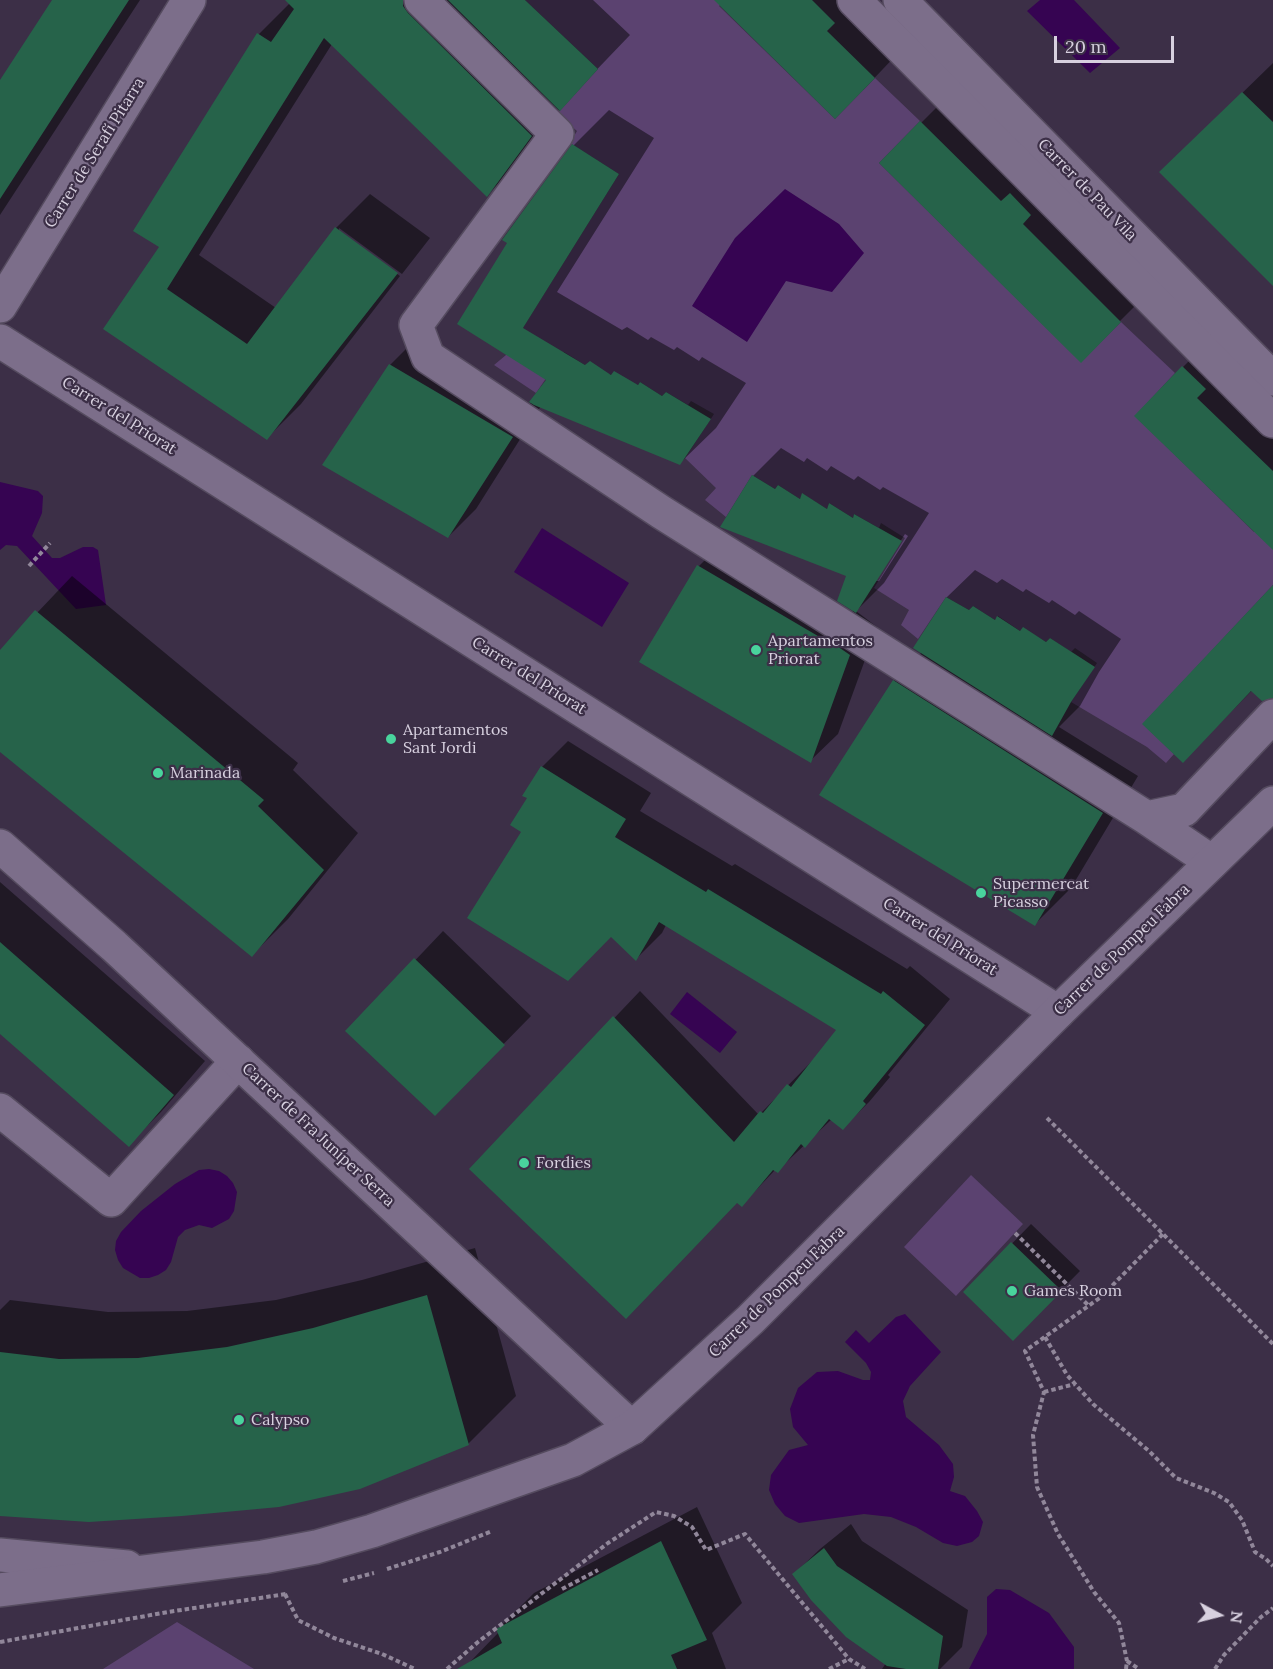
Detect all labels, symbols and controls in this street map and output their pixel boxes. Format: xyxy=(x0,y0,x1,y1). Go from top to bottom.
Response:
scale bar xyxy=(1057,24,1177,62)
text: 20 m xyxy=(1065,35,1107,58)
street label: Carrer de Serafí Pitarra xyxy=(41,74,149,232)
street label: Carrer de Pau Vila xyxy=(1033,135,1141,245)
street label: Carrer del Priorat xyxy=(58,373,180,459)
place label: Apartamentos Priorat xyxy=(768,631,873,669)
street label: Carrer del Priorat xyxy=(468,633,590,719)
marker: Apartamentos Priorat xyxy=(749,643,763,657)
place label: Apartamentos Sant Jordi xyxy=(403,720,508,758)
marker: Apartamentos Sant Jordi xyxy=(384,732,398,746)
place label: Marinada xyxy=(170,763,240,783)
marker: Marinada xyxy=(151,766,165,780)
place label: Supermercat Picasso xyxy=(993,874,1089,912)
street label: Carrer de Pompeu Fabra xyxy=(1050,880,1194,1020)
marker: Supermercat Picasso xyxy=(974,886,988,900)
street label: Carrer del Priorat xyxy=(879,894,1001,980)
street label: Carrer de Fra Juníper Serra xyxy=(238,1059,398,1211)
place label: Fordies xyxy=(536,1153,591,1173)
marker: Fordies xyxy=(517,1156,531,1170)
street label: Carrer de Pompeu Fabra xyxy=(705,1222,849,1362)
place label: Games Room xyxy=(1024,1281,1122,1301)
marker: Games Room xyxy=(1005,1284,1019,1298)
place label: Calypso xyxy=(251,1410,309,1430)
marker: Calypso xyxy=(232,1413,246,1427)
north arrow xyxy=(1189,1585,1249,1645)
text: N xyxy=(1226,1610,1248,1625)

